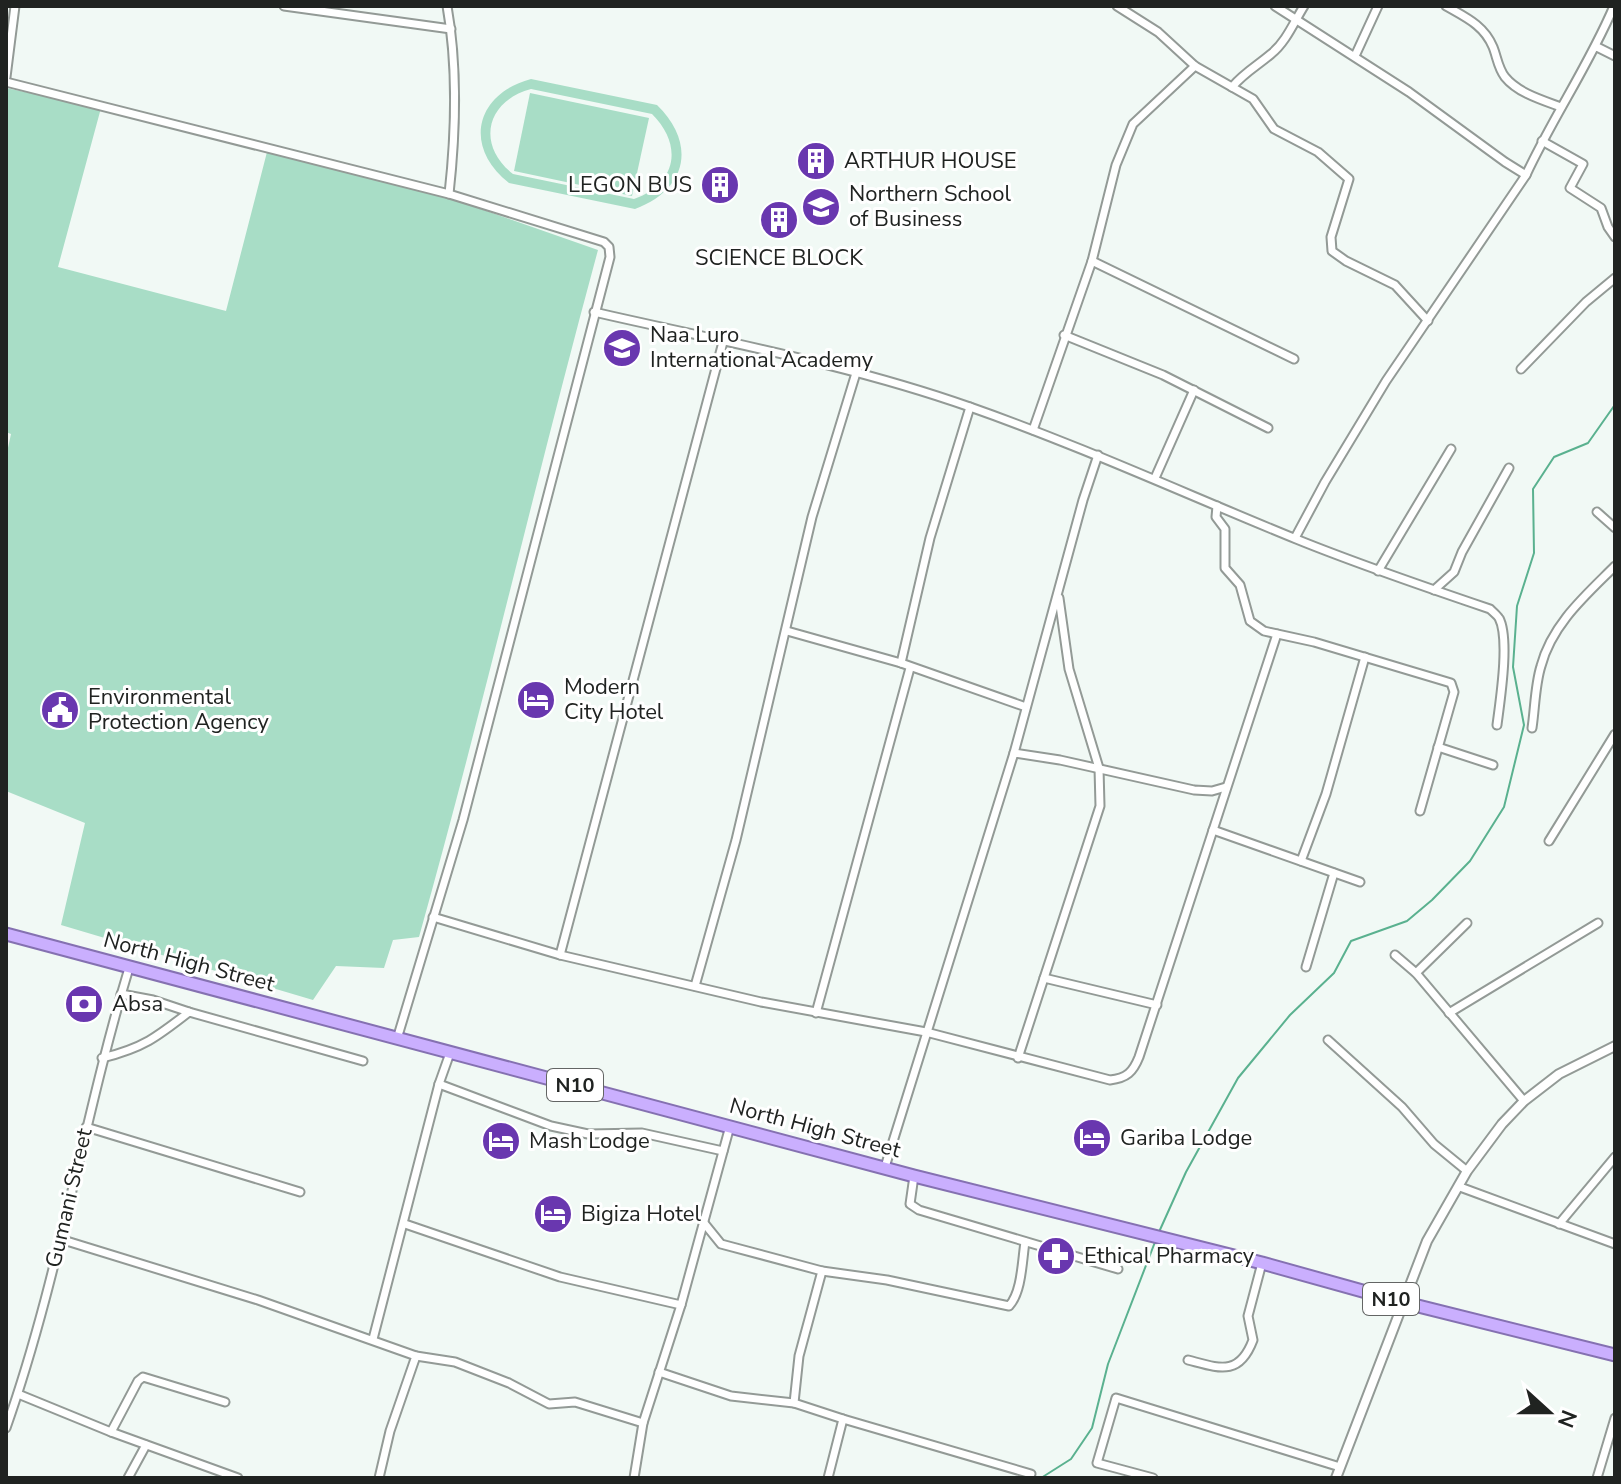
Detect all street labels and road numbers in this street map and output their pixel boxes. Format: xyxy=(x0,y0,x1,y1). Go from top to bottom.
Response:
street label: North High Street xyxy=(100,925,278,999)
road number: N10 xyxy=(547,1069,603,1101)
street label: North High Street xyxy=(726,1091,904,1165)
street label: Gumani Street xyxy=(38,1125,100,1271)
road number: N10 xyxy=(1363,1283,1419,1315)

